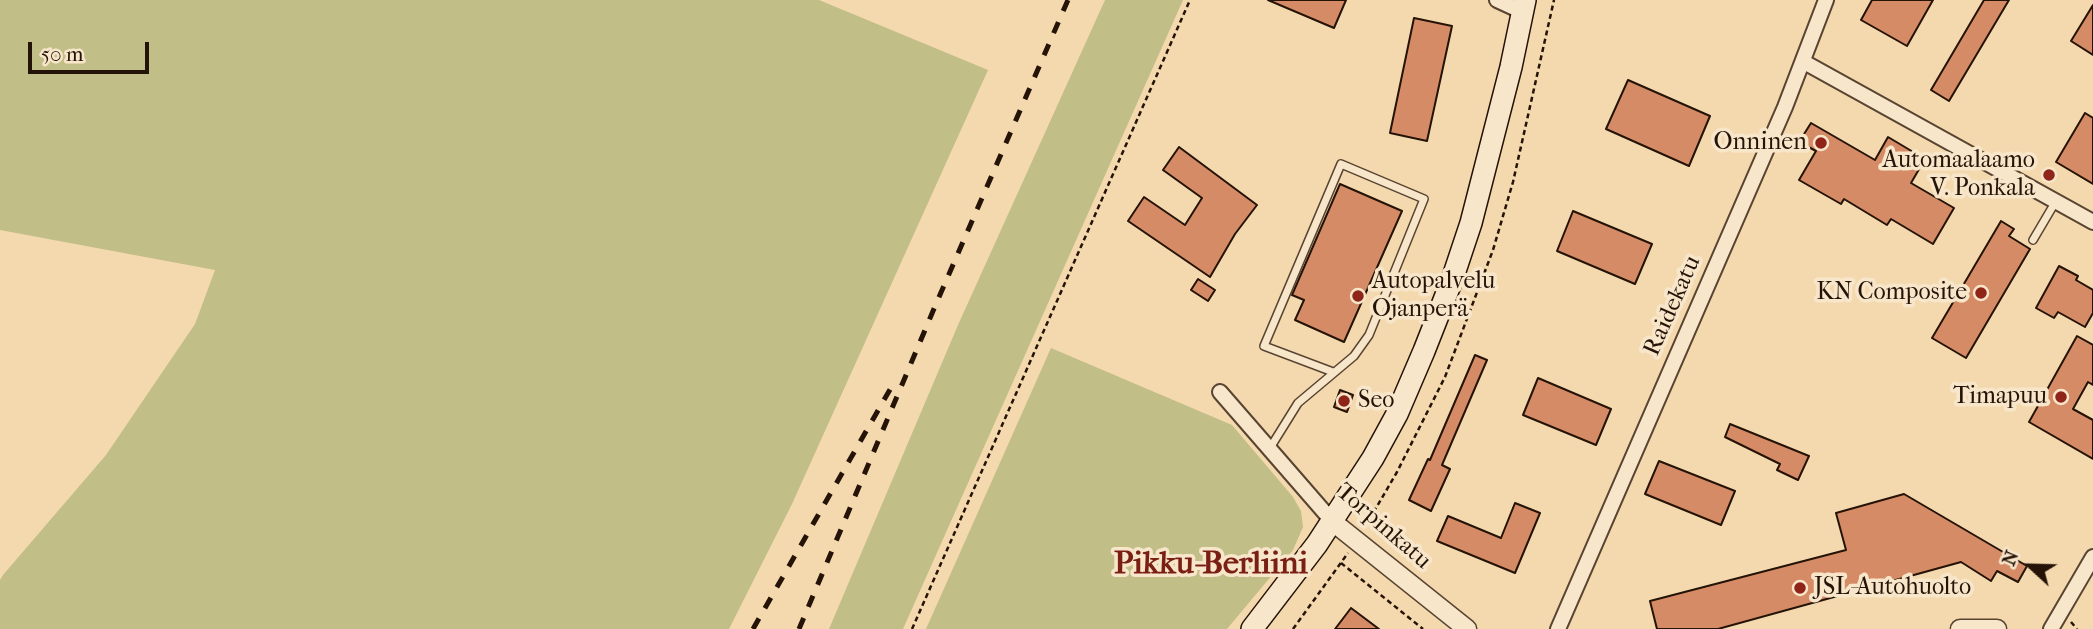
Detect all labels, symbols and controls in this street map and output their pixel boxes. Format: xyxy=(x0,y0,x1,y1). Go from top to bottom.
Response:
scale bar xyxy=(32,28,152,72)
text: 50 m xyxy=(41,42,84,66)
place label: Onninen xyxy=(1713,129,1807,157)
marker: Onninen xyxy=(1813,135,1829,151)
place label: Automaalaamo V. Ponkala xyxy=(1883,147,2035,203)
marker: Automaalaamo V. Ponkala xyxy=(2041,167,2057,183)
street label: Raidekatu xyxy=(1638,252,1708,360)
place label: Autopalvelu Ojanperä xyxy=(1372,268,1495,324)
place label: KN Composite xyxy=(1817,279,1967,307)
marker: KN Composite xyxy=(1973,285,1989,301)
marker: Autopalvelu Ojanperä xyxy=(1350,288,1366,304)
place label: Timapuu xyxy=(1953,383,2047,411)
place label: Seo xyxy=(1358,387,1394,415)
marker: Timapuu xyxy=(2053,389,2069,405)
marker: Seo xyxy=(1336,393,1352,409)
street label: Torpinkatu xyxy=(1330,478,1436,576)
north arrow xyxy=(1995,531,2065,601)
district label: Pikku-Berliini xyxy=(1114,546,1308,584)
text: N xyxy=(1998,547,2023,569)
place label: JSL-Autohuolto xyxy=(1814,574,1971,602)
marker: JSL-Autohuolto xyxy=(1792,580,1808,596)

